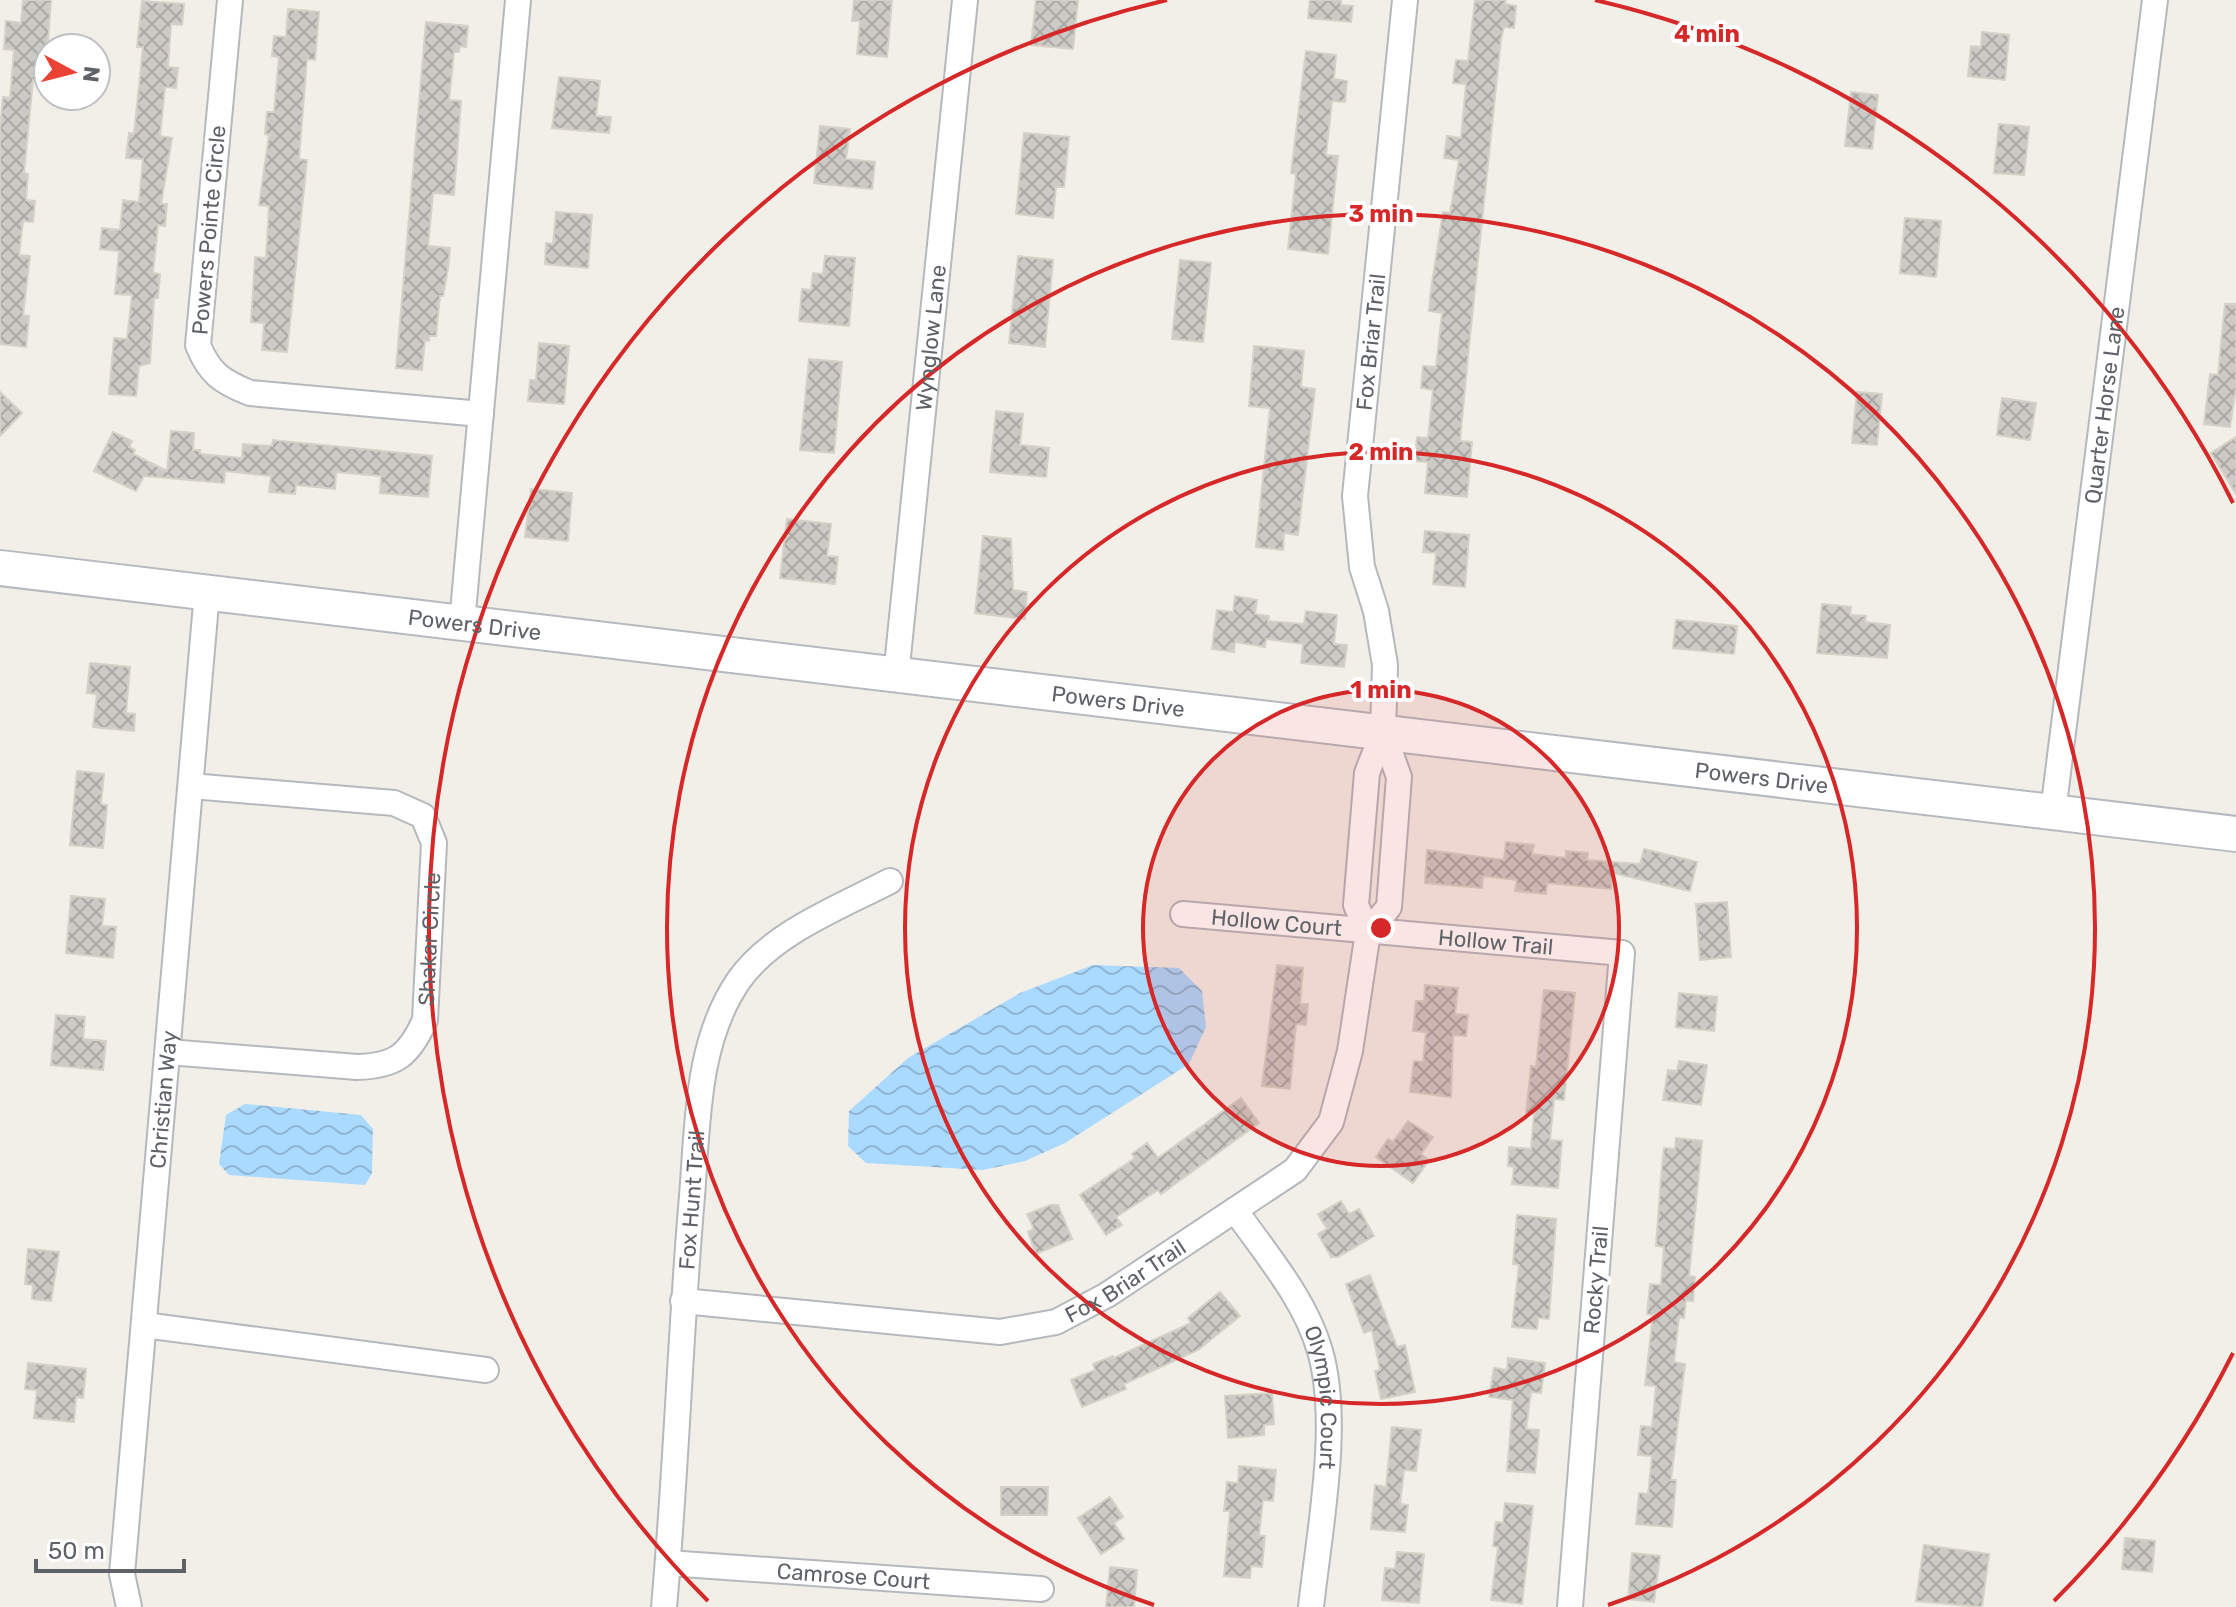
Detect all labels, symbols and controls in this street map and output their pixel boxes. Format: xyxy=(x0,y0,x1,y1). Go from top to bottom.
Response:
text: 4 min xyxy=(1674,20,1740,48)
north arrow xyxy=(32,32,112,112)
text: N xyxy=(77,65,106,84)
street label: Powers Pointe Circle xyxy=(186,124,232,336)
text: 3 min xyxy=(1348,200,1414,228)
street label: Wynglow Lane xyxy=(910,263,951,412)
street label: Fox Briar Trail xyxy=(1350,272,1391,412)
street label: Quarter Horse Lane xyxy=(2078,305,2130,506)
text: 2 min xyxy=(1349,438,1414,466)
street label: Powers Drive xyxy=(407,603,543,646)
text: 1 min xyxy=(1350,676,1412,704)
street label: Powers Drive xyxy=(1050,680,1186,722)
street label: Powers Drive xyxy=(1693,756,1830,799)
street label: Shakar Circle xyxy=(412,872,446,1007)
street label: Hollow Court xyxy=(1210,903,1344,942)
centre of rings xyxy=(1367,914,1395,942)
street label: Hollow Trail xyxy=(1437,923,1554,960)
street label: Christian Way xyxy=(144,1029,183,1170)
street label: Fox Hunt Trail xyxy=(673,1129,710,1271)
street label: Rocky Trail xyxy=(1578,1225,1614,1335)
street label: Fox Briar Trail xyxy=(1060,1233,1191,1328)
street label: Olympic Court xyxy=(1299,1321,1342,1471)
scale bar xyxy=(36,1523,184,1573)
text: 50 m xyxy=(48,1537,105,1565)
street label: Camrose Court xyxy=(776,1557,932,1595)

